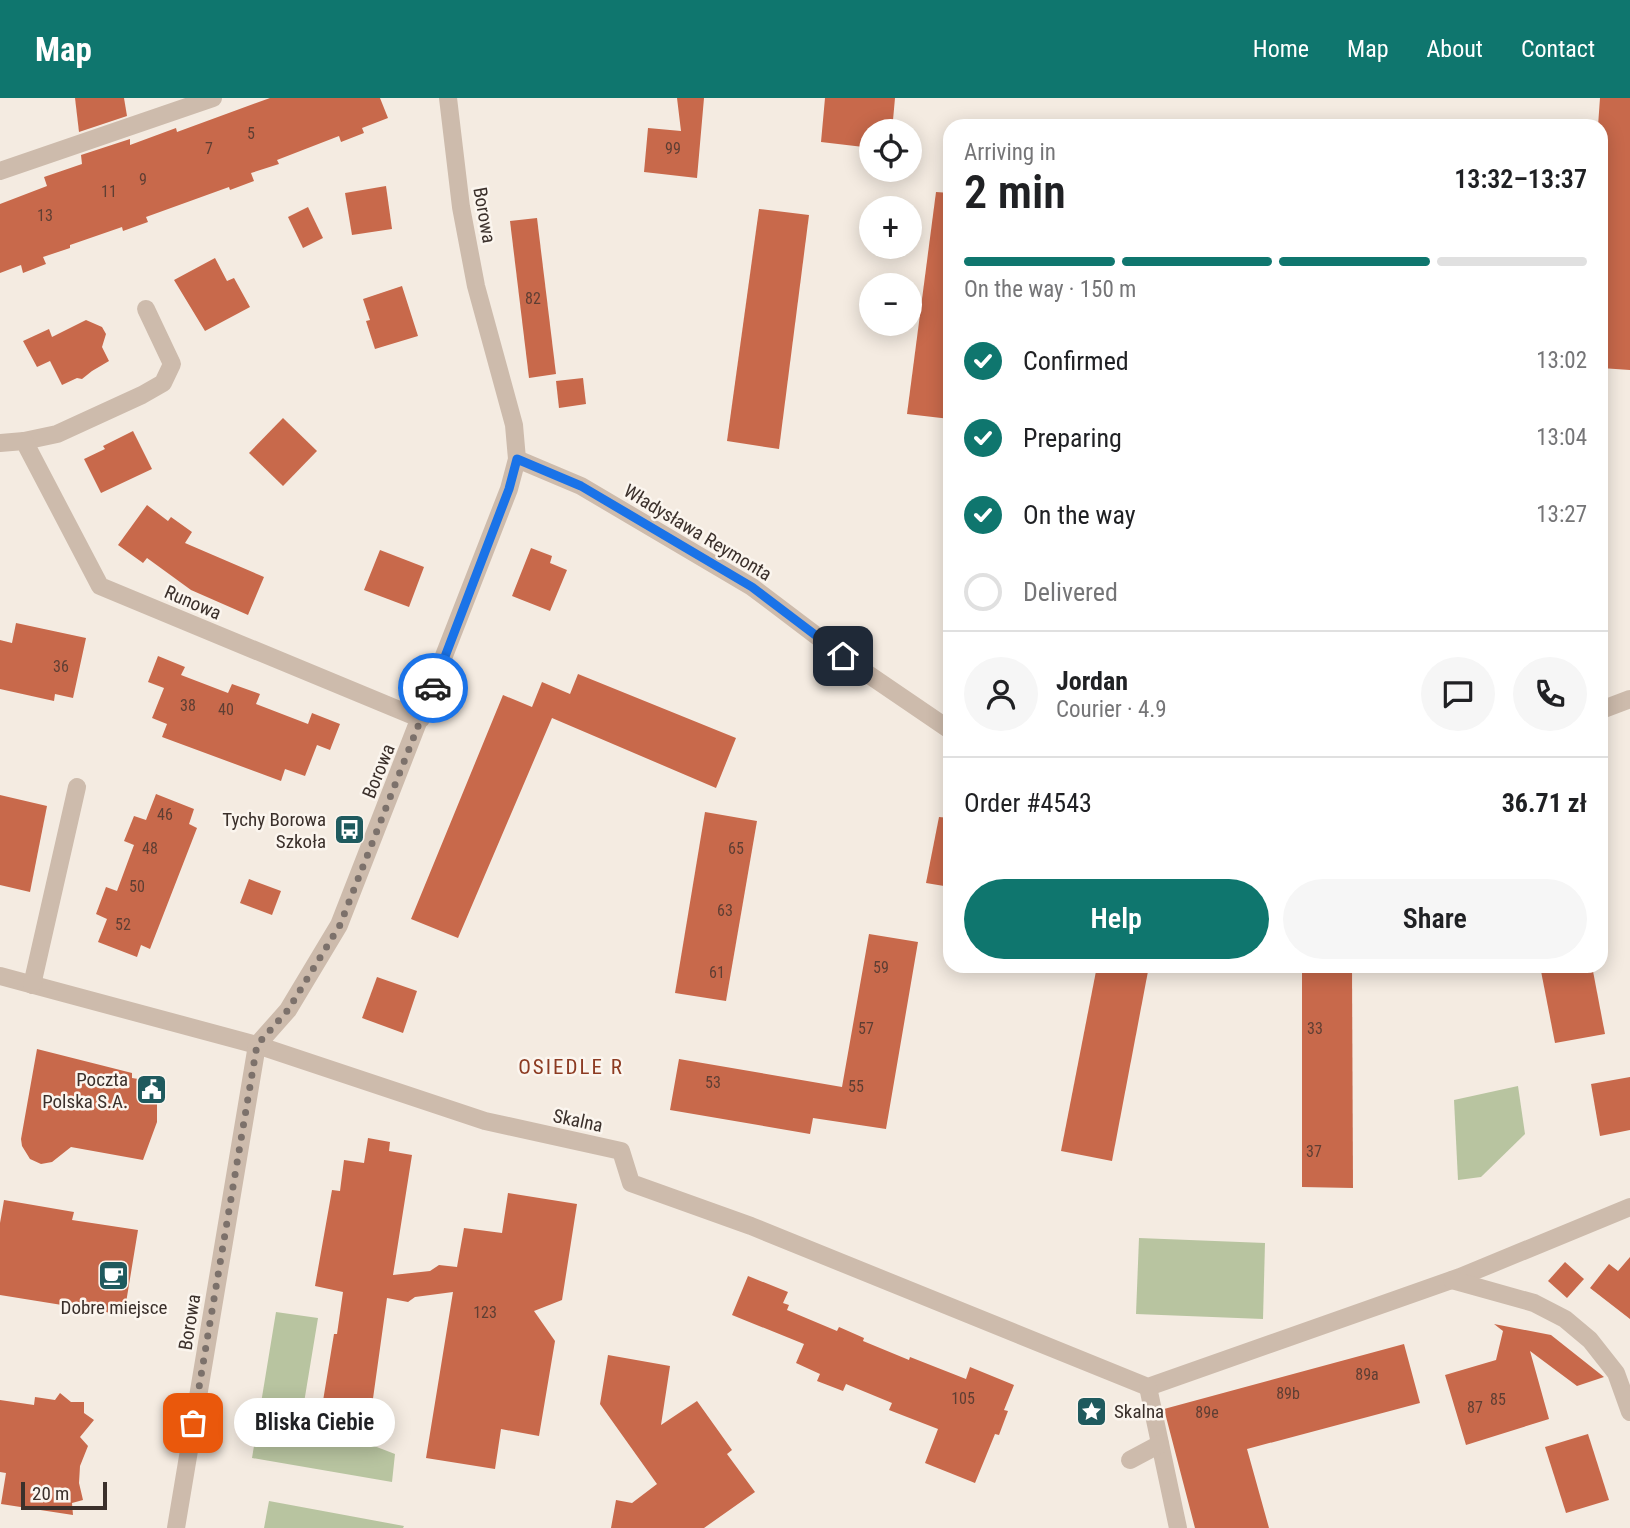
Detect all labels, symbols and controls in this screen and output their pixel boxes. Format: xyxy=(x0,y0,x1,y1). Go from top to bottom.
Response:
text: Map xyxy=(35,30,92,69)
text: Home xyxy=(1253,35,1309,63)
text: Map xyxy=(1347,35,1389,63)
text: About xyxy=(1427,35,1483,63)
text: Contact xyxy=(1521,35,1595,63)
map controls xyxy=(859,119,922,336)
button: locate xyxy=(859,119,922,182)
house number: 5 xyxy=(247,124,255,143)
house number: 7 xyxy=(205,139,213,158)
house number: 99 xyxy=(665,139,681,158)
text: Arriving in xyxy=(964,139,1056,166)
text: 13:32–13:37 xyxy=(1454,164,1587,194)
text: 2 min xyxy=(964,165,1066,219)
house number: 9 xyxy=(139,170,147,189)
house number: 11 xyxy=(101,182,117,201)
street label: Borowa xyxy=(468,185,501,245)
button: + xyxy=(859,196,922,259)
house number: 13 xyxy=(37,206,53,225)
button: − xyxy=(859,273,922,336)
text: On the way · 150 m xyxy=(964,276,1136,303)
house number: 82 xyxy=(525,289,541,308)
icon: check xyxy=(964,342,1002,380)
text: Confirmed xyxy=(1023,346,1129,376)
text: 13:02 xyxy=(1536,347,1587,374)
icon: check xyxy=(964,419,1002,457)
text: Preparing xyxy=(1023,423,1122,453)
text: 13:04 xyxy=(1536,424,1587,451)
street label: Władysława Reymonta xyxy=(620,479,776,586)
icon: check xyxy=(964,496,1002,534)
text: On the way xyxy=(1023,500,1136,530)
text: 13:27 xyxy=(1536,501,1587,528)
text: Delivered xyxy=(1023,577,1118,607)
street label: Runowa xyxy=(161,580,225,625)
pin xyxy=(813,626,873,686)
icon: home xyxy=(824,637,862,675)
courier xyxy=(398,653,468,723)
house number: 36 xyxy=(53,657,69,676)
button: person xyxy=(964,657,1038,731)
button: chat xyxy=(1421,657,1495,731)
button: phone xyxy=(1513,657,1587,731)
text: Jordan xyxy=(1056,666,1128,696)
icon: car xyxy=(414,669,452,707)
house number: 38 xyxy=(180,696,196,715)
text: Courier · 4.9 xyxy=(1056,696,1167,723)
house number: 40 xyxy=(218,700,234,719)
street label: Borowa xyxy=(357,741,400,802)
text: Order #4543 xyxy=(964,788,1092,818)
text: 36.71 zł xyxy=(1502,788,1587,818)
house number: 46 xyxy=(157,805,173,824)
place label: Tychy Borowa Szkoła xyxy=(222,808,326,853)
bus stop icon: Tychy Borowa Szkoła xyxy=(332,813,366,847)
house number: 48 xyxy=(142,839,158,858)
house number: 65 xyxy=(728,839,744,858)
house number: 50 xyxy=(129,877,145,896)
button: Help xyxy=(964,879,1269,959)
button: Share xyxy=(1283,879,1587,959)
house number: 63 xyxy=(717,901,733,920)
house number: 52 xyxy=(115,915,131,934)
house number: 59 xyxy=(873,958,889,977)
house number: 61 xyxy=(709,963,725,982)
house number: 57 xyxy=(858,1019,874,1038)
house number: 33 xyxy=(1307,1019,1323,1038)
district label: OSIEDLE R xyxy=(518,1055,624,1079)
place label: Poczta Polska S.A. xyxy=(42,1068,128,1113)
public building icon: Poczta Polska S.A. xyxy=(134,1073,168,1107)
house number: 53 xyxy=(705,1073,721,1092)
house number: 55 xyxy=(848,1077,864,1096)
street label: Skalna xyxy=(551,1104,605,1137)
house number: 37 xyxy=(1306,1142,1322,1161)
cafe icon: Dobre miejsce xyxy=(97,1259,131,1293)
street label: Borowa xyxy=(174,1292,205,1352)
place label: Dobre miejsce xyxy=(61,1296,167,1319)
house number: 123 xyxy=(473,1303,497,1322)
house number: 89a xyxy=(1355,1365,1379,1384)
house number: 89b xyxy=(1276,1384,1300,1403)
house number: 105 xyxy=(951,1389,975,1408)
house number: 85 xyxy=(1490,1390,1506,1409)
pin xyxy=(163,1393,223,1453)
place icon: Skalna xyxy=(1074,1394,1108,1428)
callout: Bliska Ciebie xyxy=(235,1398,396,1448)
house number: 87 xyxy=(1467,1398,1483,1417)
place label: Skalna xyxy=(1114,1400,1164,1423)
house number: 89e xyxy=(1195,1403,1219,1422)
icon: bag xyxy=(174,1404,212,1442)
text: Bliska Ciebie xyxy=(255,1409,374,1436)
scale bar xyxy=(21,1479,107,1511)
text: 20 m xyxy=(32,1482,69,1505)

